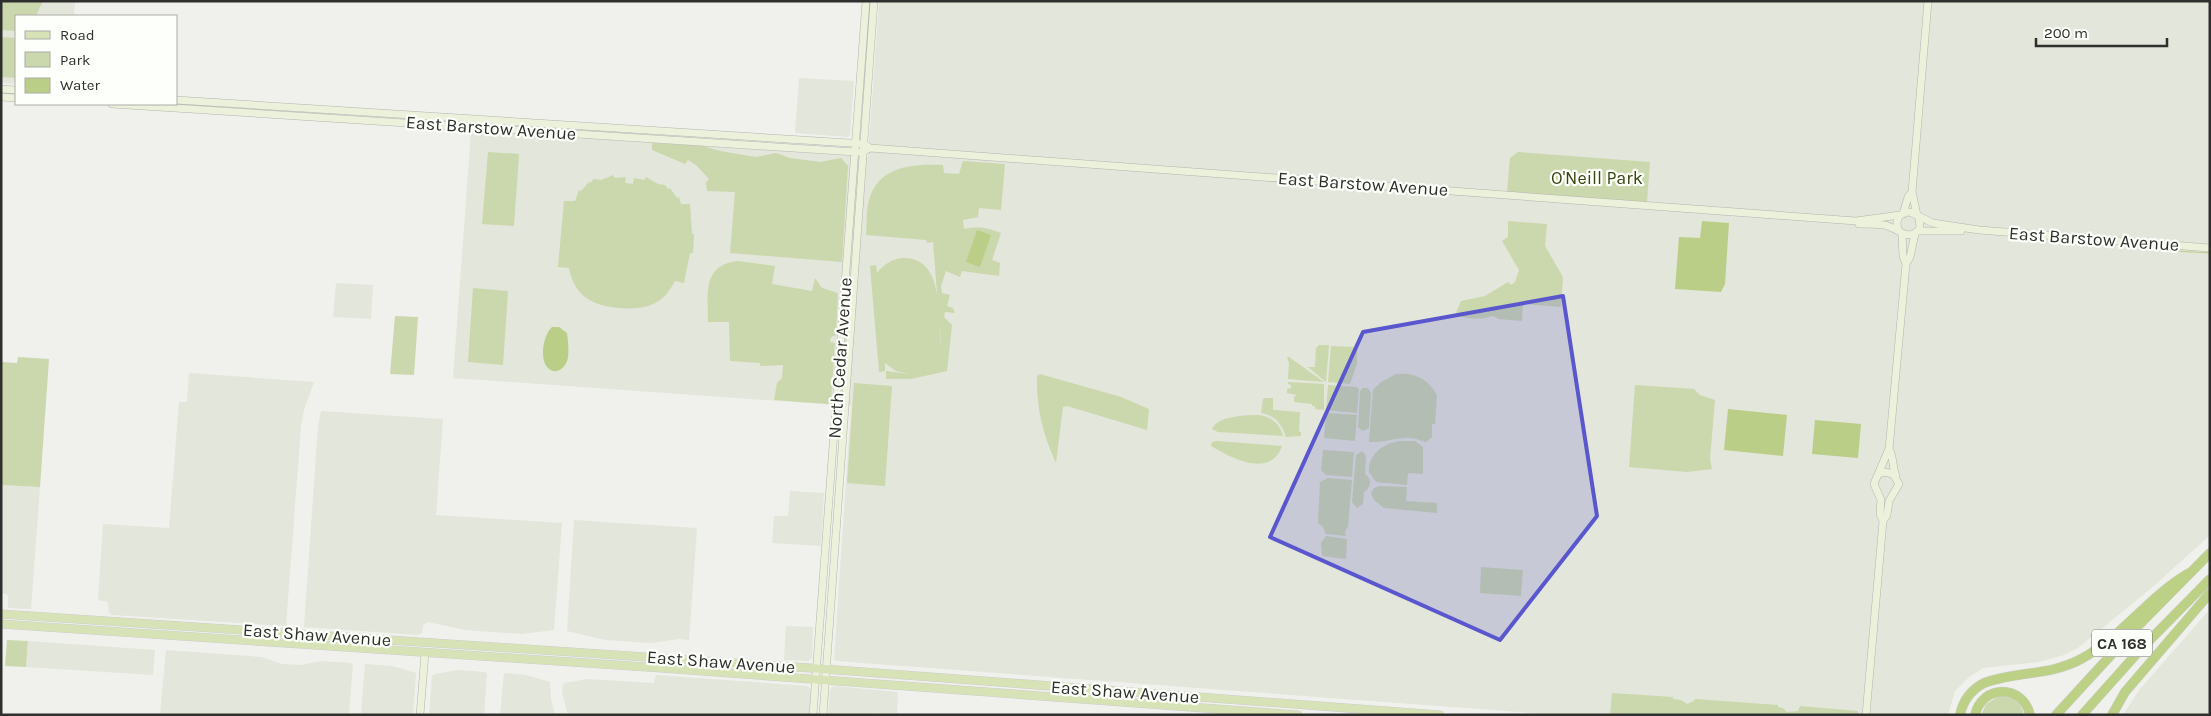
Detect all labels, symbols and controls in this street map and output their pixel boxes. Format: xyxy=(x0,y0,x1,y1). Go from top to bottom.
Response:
legend xyxy=(15,15,178,105)
scale bar xyxy=(2036,15,2167,47)
text: 200 m xyxy=(2044,24,2088,42)
text: Road xyxy=(60,26,95,44)
text: Park xyxy=(60,51,90,69)
text: Water xyxy=(60,76,101,94)
street label: East Barstow Avenue xyxy=(405,111,577,145)
street label: East Barstow Avenue xyxy=(1277,167,1449,201)
park label: O'Neill Park xyxy=(1551,167,1643,189)
street label: East Barstow Avenue xyxy=(2008,222,2180,256)
street label: North Cedar Avenue xyxy=(823,277,857,439)
street label: East Shaw Avenue xyxy=(242,619,392,651)
road number: CA 168 xyxy=(2092,630,2152,656)
street label: East Shaw Avenue xyxy=(646,646,796,678)
street label: East Shaw Avenue xyxy=(1050,676,1200,708)

